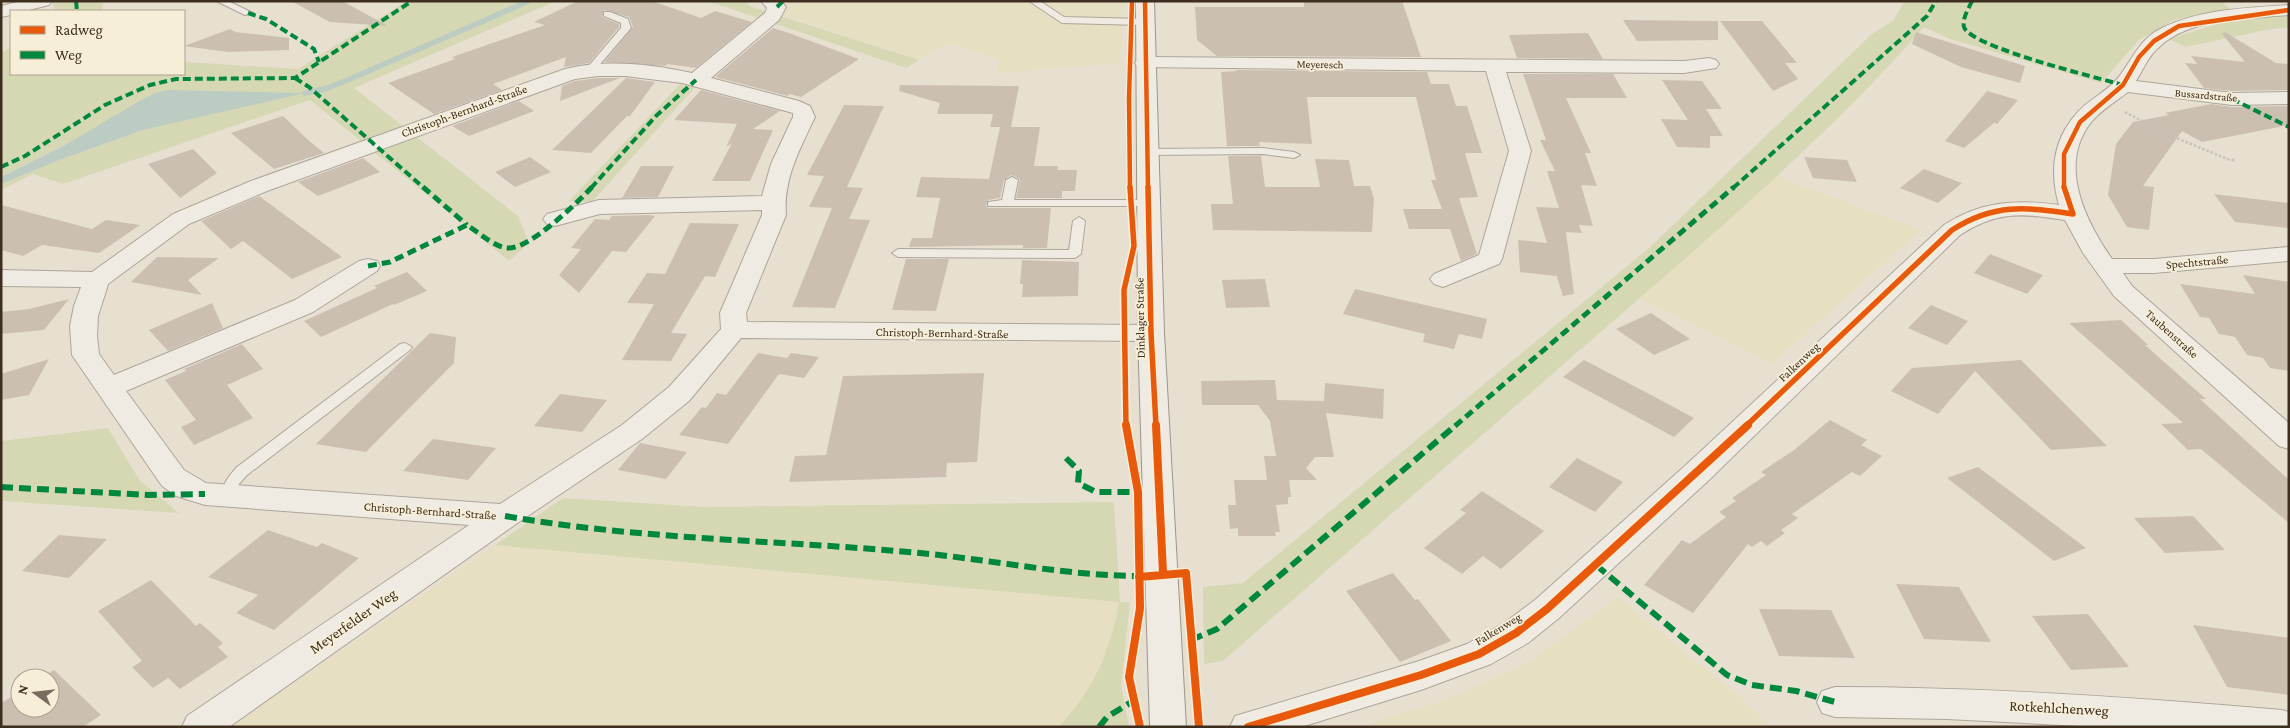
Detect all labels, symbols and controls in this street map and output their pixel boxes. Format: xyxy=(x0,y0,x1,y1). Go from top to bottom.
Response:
legend xyxy=(10,10,185,75)
text: Radweg xyxy=(55,22,103,39)
text: Weg xyxy=(55,47,82,64)
street label: Meyeresch xyxy=(1296,58,1344,71)
street label: Christoph-Bernhard-Straße xyxy=(399,82,529,140)
street label: Bussardstraße xyxy=(2174,86,2238,104)
street label: Spechtstraße xyxy=(2165,252,2229,272)
street label: Dinklager Straße xyxy=(1132,278,1148,358)
street label: Taubenstraße xyxy=(2143,307,2201,361)
street label: Christoph-Bernhard-Straße xyxy=(875,325,1009,341)
street label: Falkenweg xyxy=(1775,339,1823,385)
street label: Christoph-Bernhard-Straße xyxy=(363,499,497,523)
street label: Meyerfelder Weg xyxy=(307,585,400,658)
street label: Falkenweg xyxy=(1472,610,1524,648)
north arrow xyxy=(10,668,60,718)
text: N xyxy=(13,683,32,696)
street label: Rotkehlchenweg xyxy=(2009,697,2109,720)

